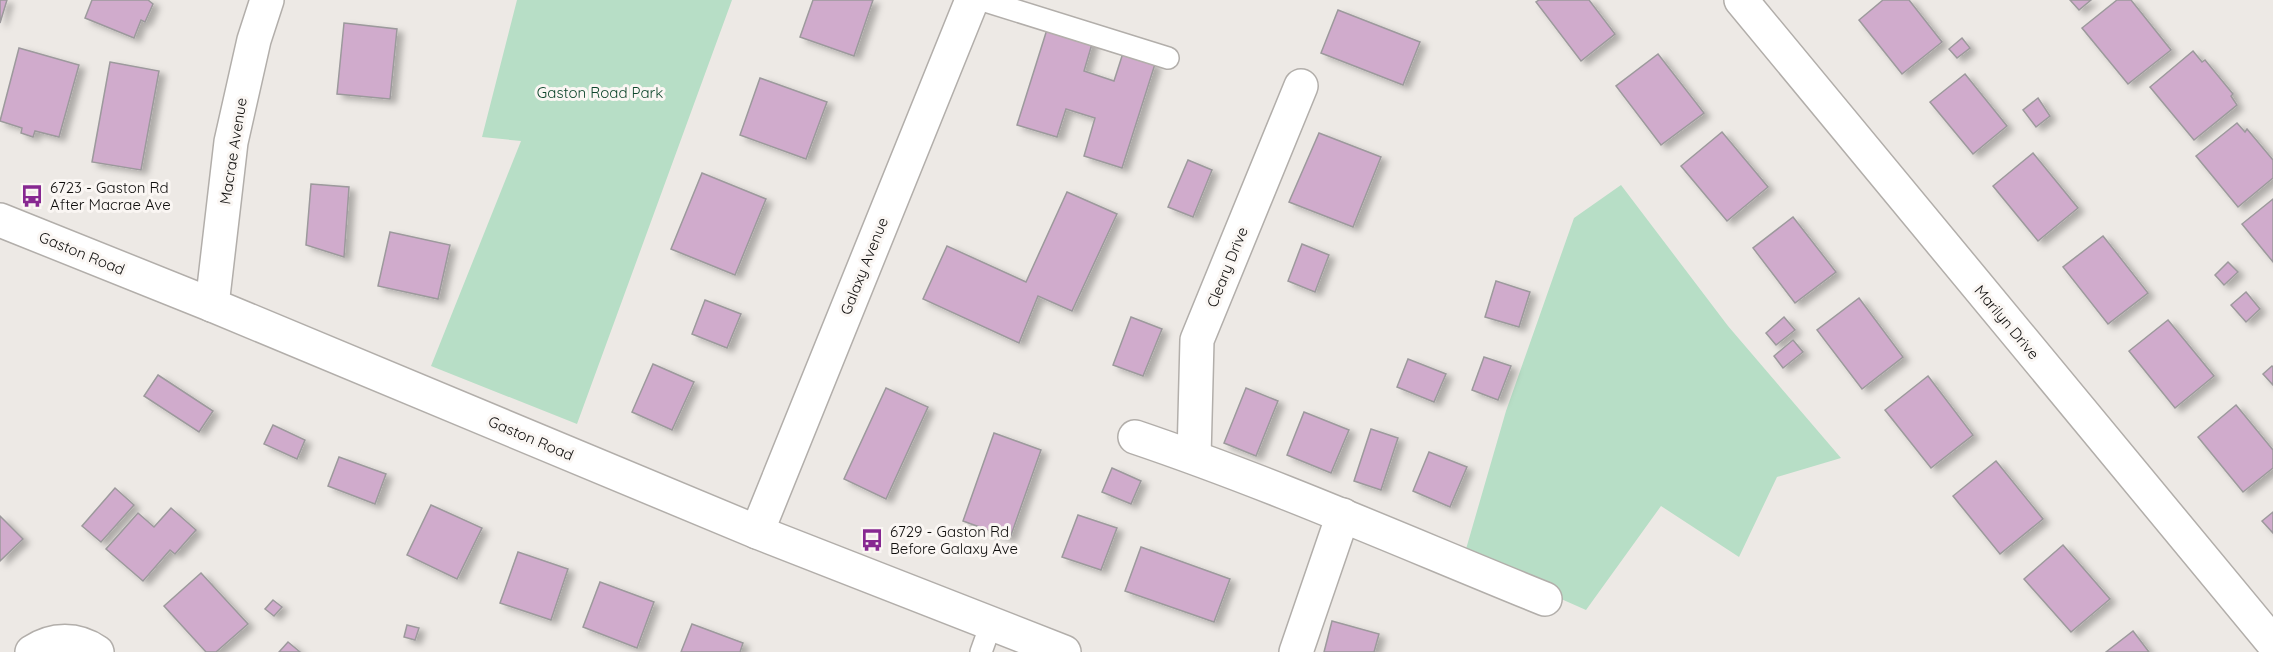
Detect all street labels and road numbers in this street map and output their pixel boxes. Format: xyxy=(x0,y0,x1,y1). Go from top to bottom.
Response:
street label: Macrae Avenue xyxy=(215,96,251,206)
street label: Galaxy Avenue xyxy=(836,214,892,318)
street label: Cleary Drive xyxy=(1202,224,1252,310)
street label: Gaston Road xyxy=(36,227,128,279)
street label: Marilyn Drive xyxy=(1970,281,2044,363)
street label: Gaston Road xyxy=(485,412,577,464)

